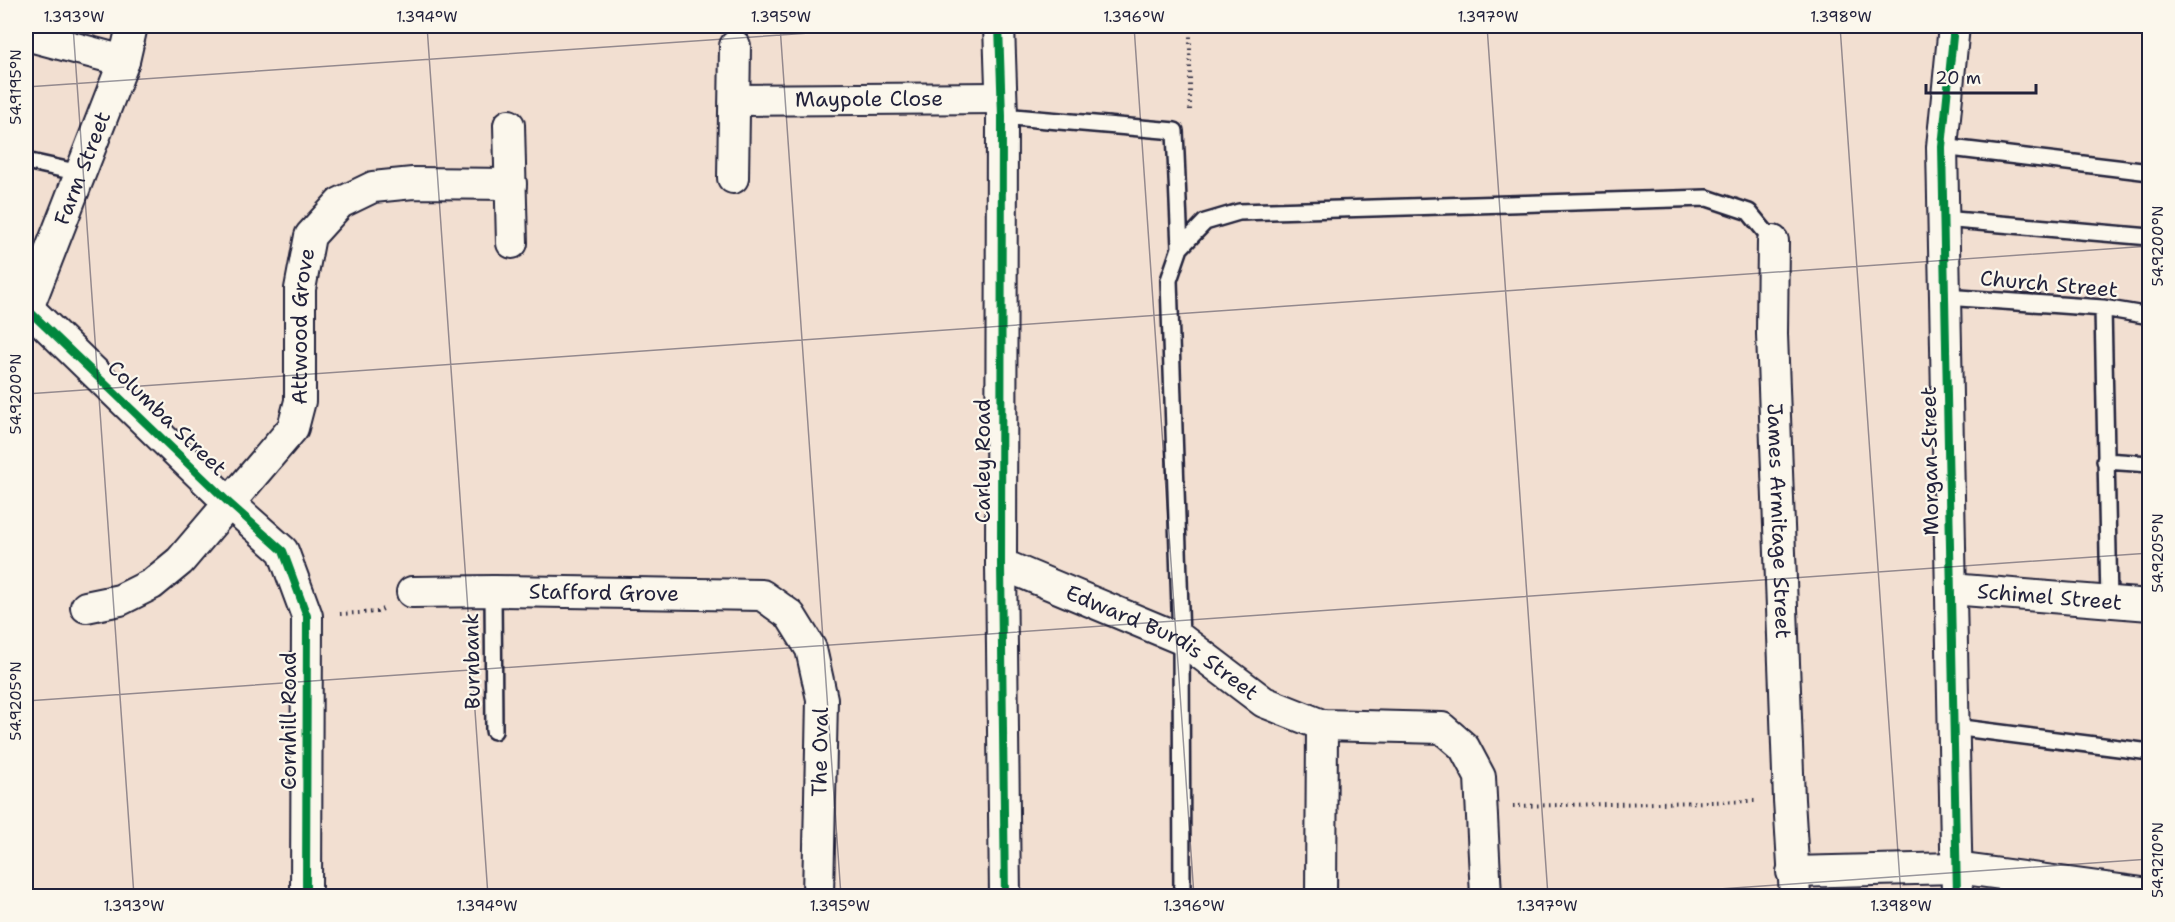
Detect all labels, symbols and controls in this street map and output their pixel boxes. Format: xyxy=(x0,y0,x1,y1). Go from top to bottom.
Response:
text: 1.393°W xyxy=(43,7,105,27)
text: 1.394°W xyxy=(396,7,458,27)
text: 1.395°W xyxy=(751,7,811,27)
text: 1.396°W xyxy=(1103,7,1165,27)
text: 1.397°W xyxy=(1457,7,1519,27)
text: 1.398°W xyxy=(1810,7,1872,27)
text: 54.9195°N xyxy=(6,49,26,125)
scale bar xyxy=(1926,57,2036,95)
text: 20 m xyxy=(1935,66,1981,90)
street label: Maypole Close xyxy=(795,84,943,114)
street label: Farm Street xyxy=(48,107,117,229)
text: 54.9200°N xyxy=(2148,206,2168,286)
street label: Attwood Grove xyxy=(286,246,321,405)
street label: Church Street xyxy=(1979,264,2119,304)
text: 54.9200°N xyxy=(6,354,26,434)
street label: Columba Street xyxy=(101,354,233,482)
street label: Morgan Street xyxy=(1915,386,1945,536)
street label: Carley Road xyxy=(969,399,997,523)
street label: James Armitage Street xyxy=(1761,403,1797,639)
text: 54.9205°N xyxy=(2148,513,2168,593)
street label: Schimel Street xyxy=(1976,577,2123,617)
street label: Stafford Grove xyxy=(529,578,679,608)
street label: Edward Burdis Street xyxy=(1062,579,1264,707)
street label: Burnbank xyxy=(457,612,487,710)
street label: Cornhill Road xyxy=(275,652,303,790)
text: 54.9205°N xyxy=(6,661,26,741)
street label: The Oval xyxy=(805,706,835,797)
text: 54.9210°N xyxy=(2148,822,2168,898)
text: 1.393°W xyxy=(103,896,165,916)
text: 1.394°W xyxy=(456,896,518,916)
text: 1.395°W xyxy=(810,896,870,916)
text: 1.396°W xyxy=(1163,896,1225,916)
text: 1.397°W xyxy=(1516,896,1578,916)
text: 1.398°W xyxy=(1870,896,1932,916)

